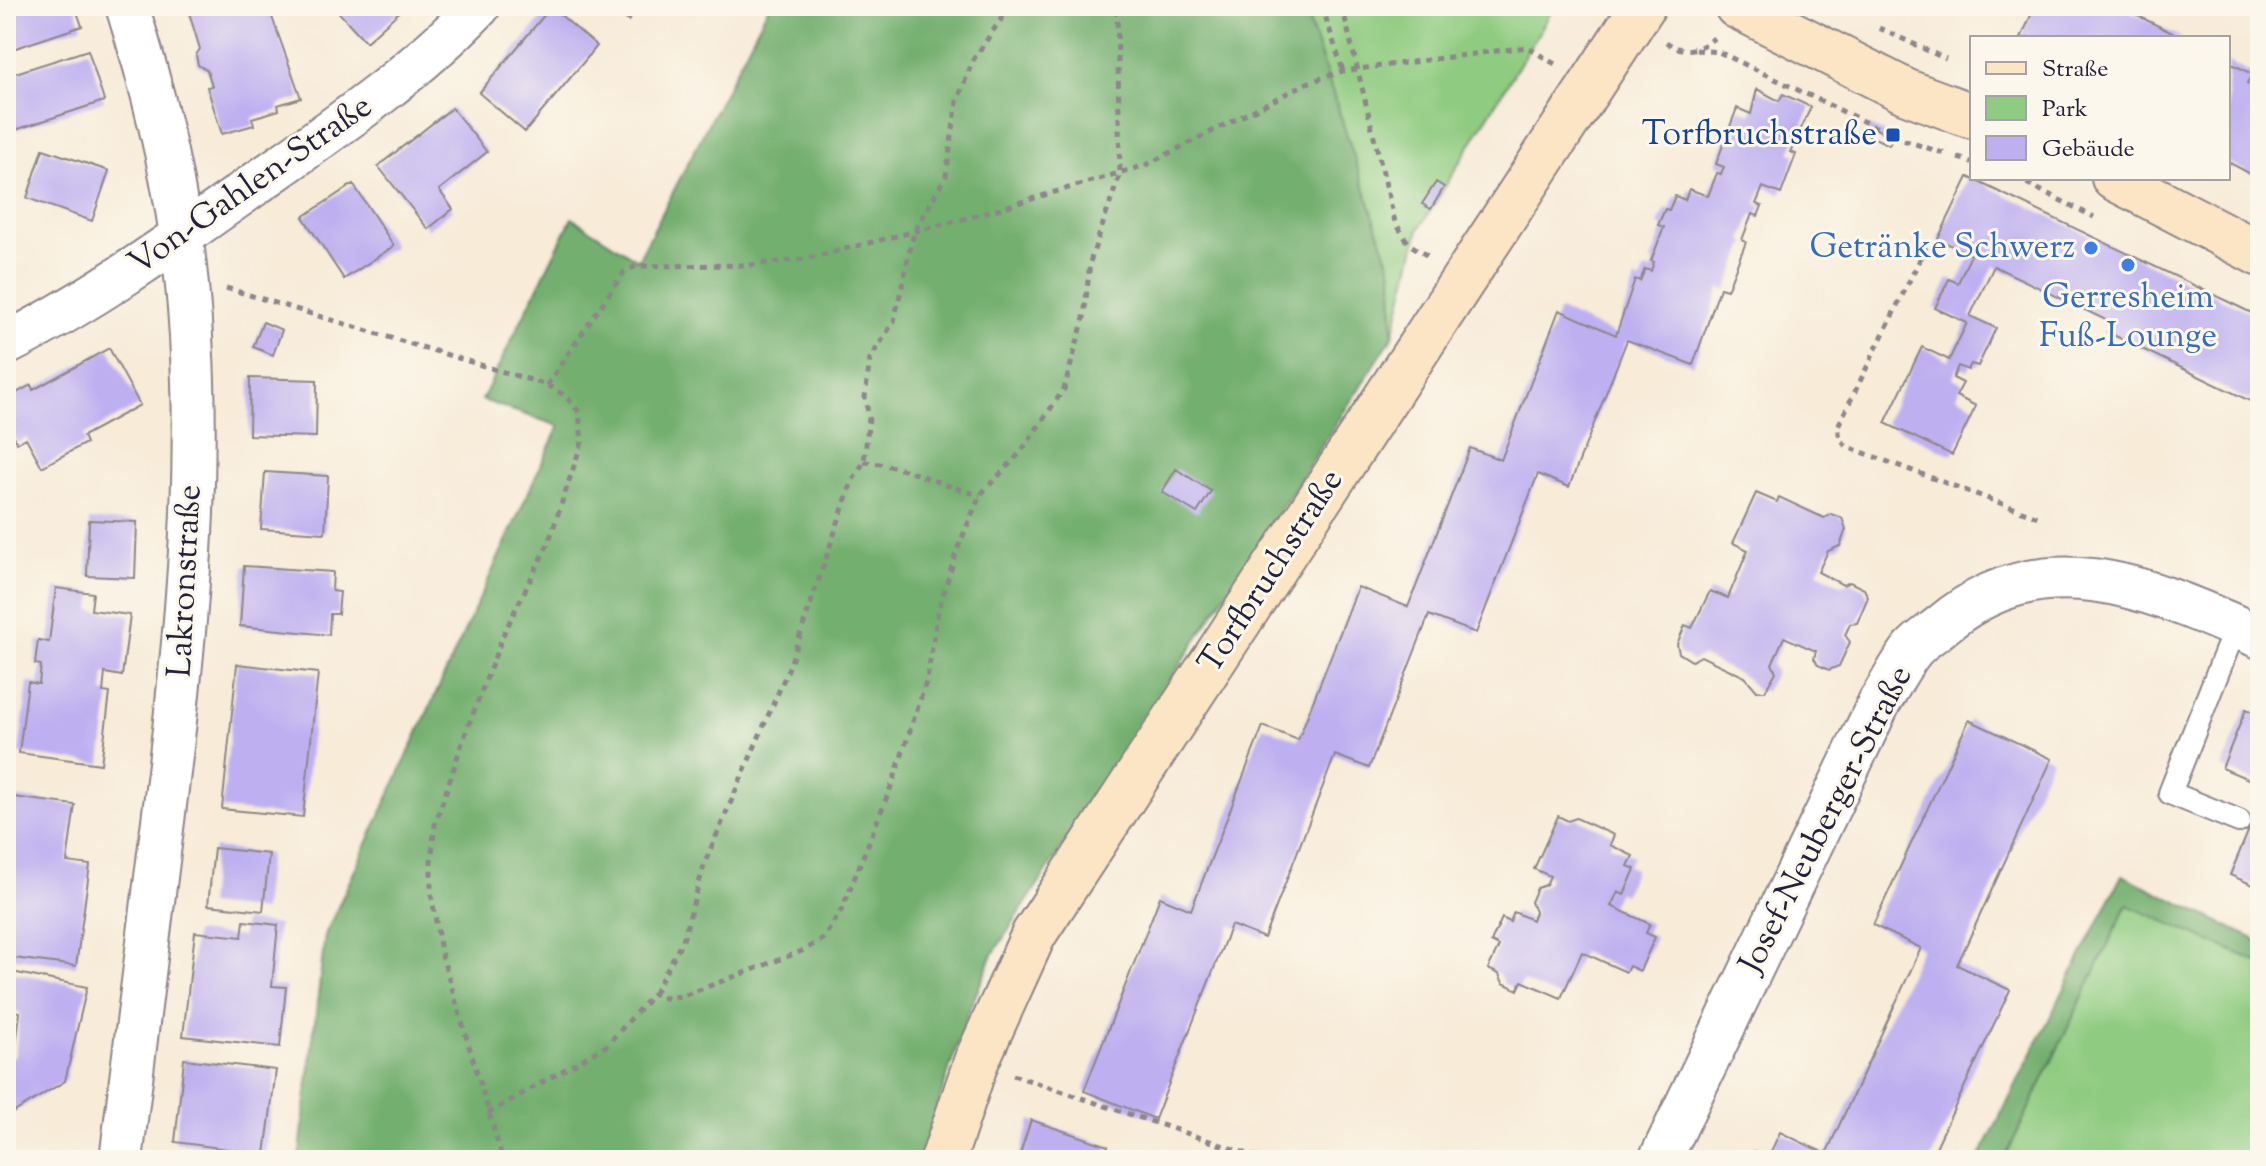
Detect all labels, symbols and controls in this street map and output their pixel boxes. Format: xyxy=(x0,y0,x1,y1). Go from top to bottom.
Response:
legend xyxy=(1970,36,2230,180)
text: Straße xyxy=(2042,53,2108,87)
street label: Von-Gahlen-Straße xyxy=(119,83,383,289)
text: Park xyxy=(2042,93,2088,127)
place label: Torfbruchstraße xyxy=(1642,111,1877,160)
marker: Torfbruchstraße xyxy=(1884,126,1902,144)
text: Gebäude xyxy=(2042,133,2135,167)
place label: Getränke Schwerz xyxy=(1809,224,2075,273)
marker: Getränke Schwerz xyxy=(2082,239,2100,257)
marker: Gerresheim Fuß-Lounge xyxy=(2119,256,2137,274)
place label: Gerresheim Fuß-Lounge xyxy=(2039,274,2217,362)
street label: Torfbruchstraße xyxy=(1187,460,1357,684)
street label: Lakronstraße xyxy=(156,484,216,678)
street label: Josef-Neuberger-Straße xyxy=(1727,658,1926,984)

